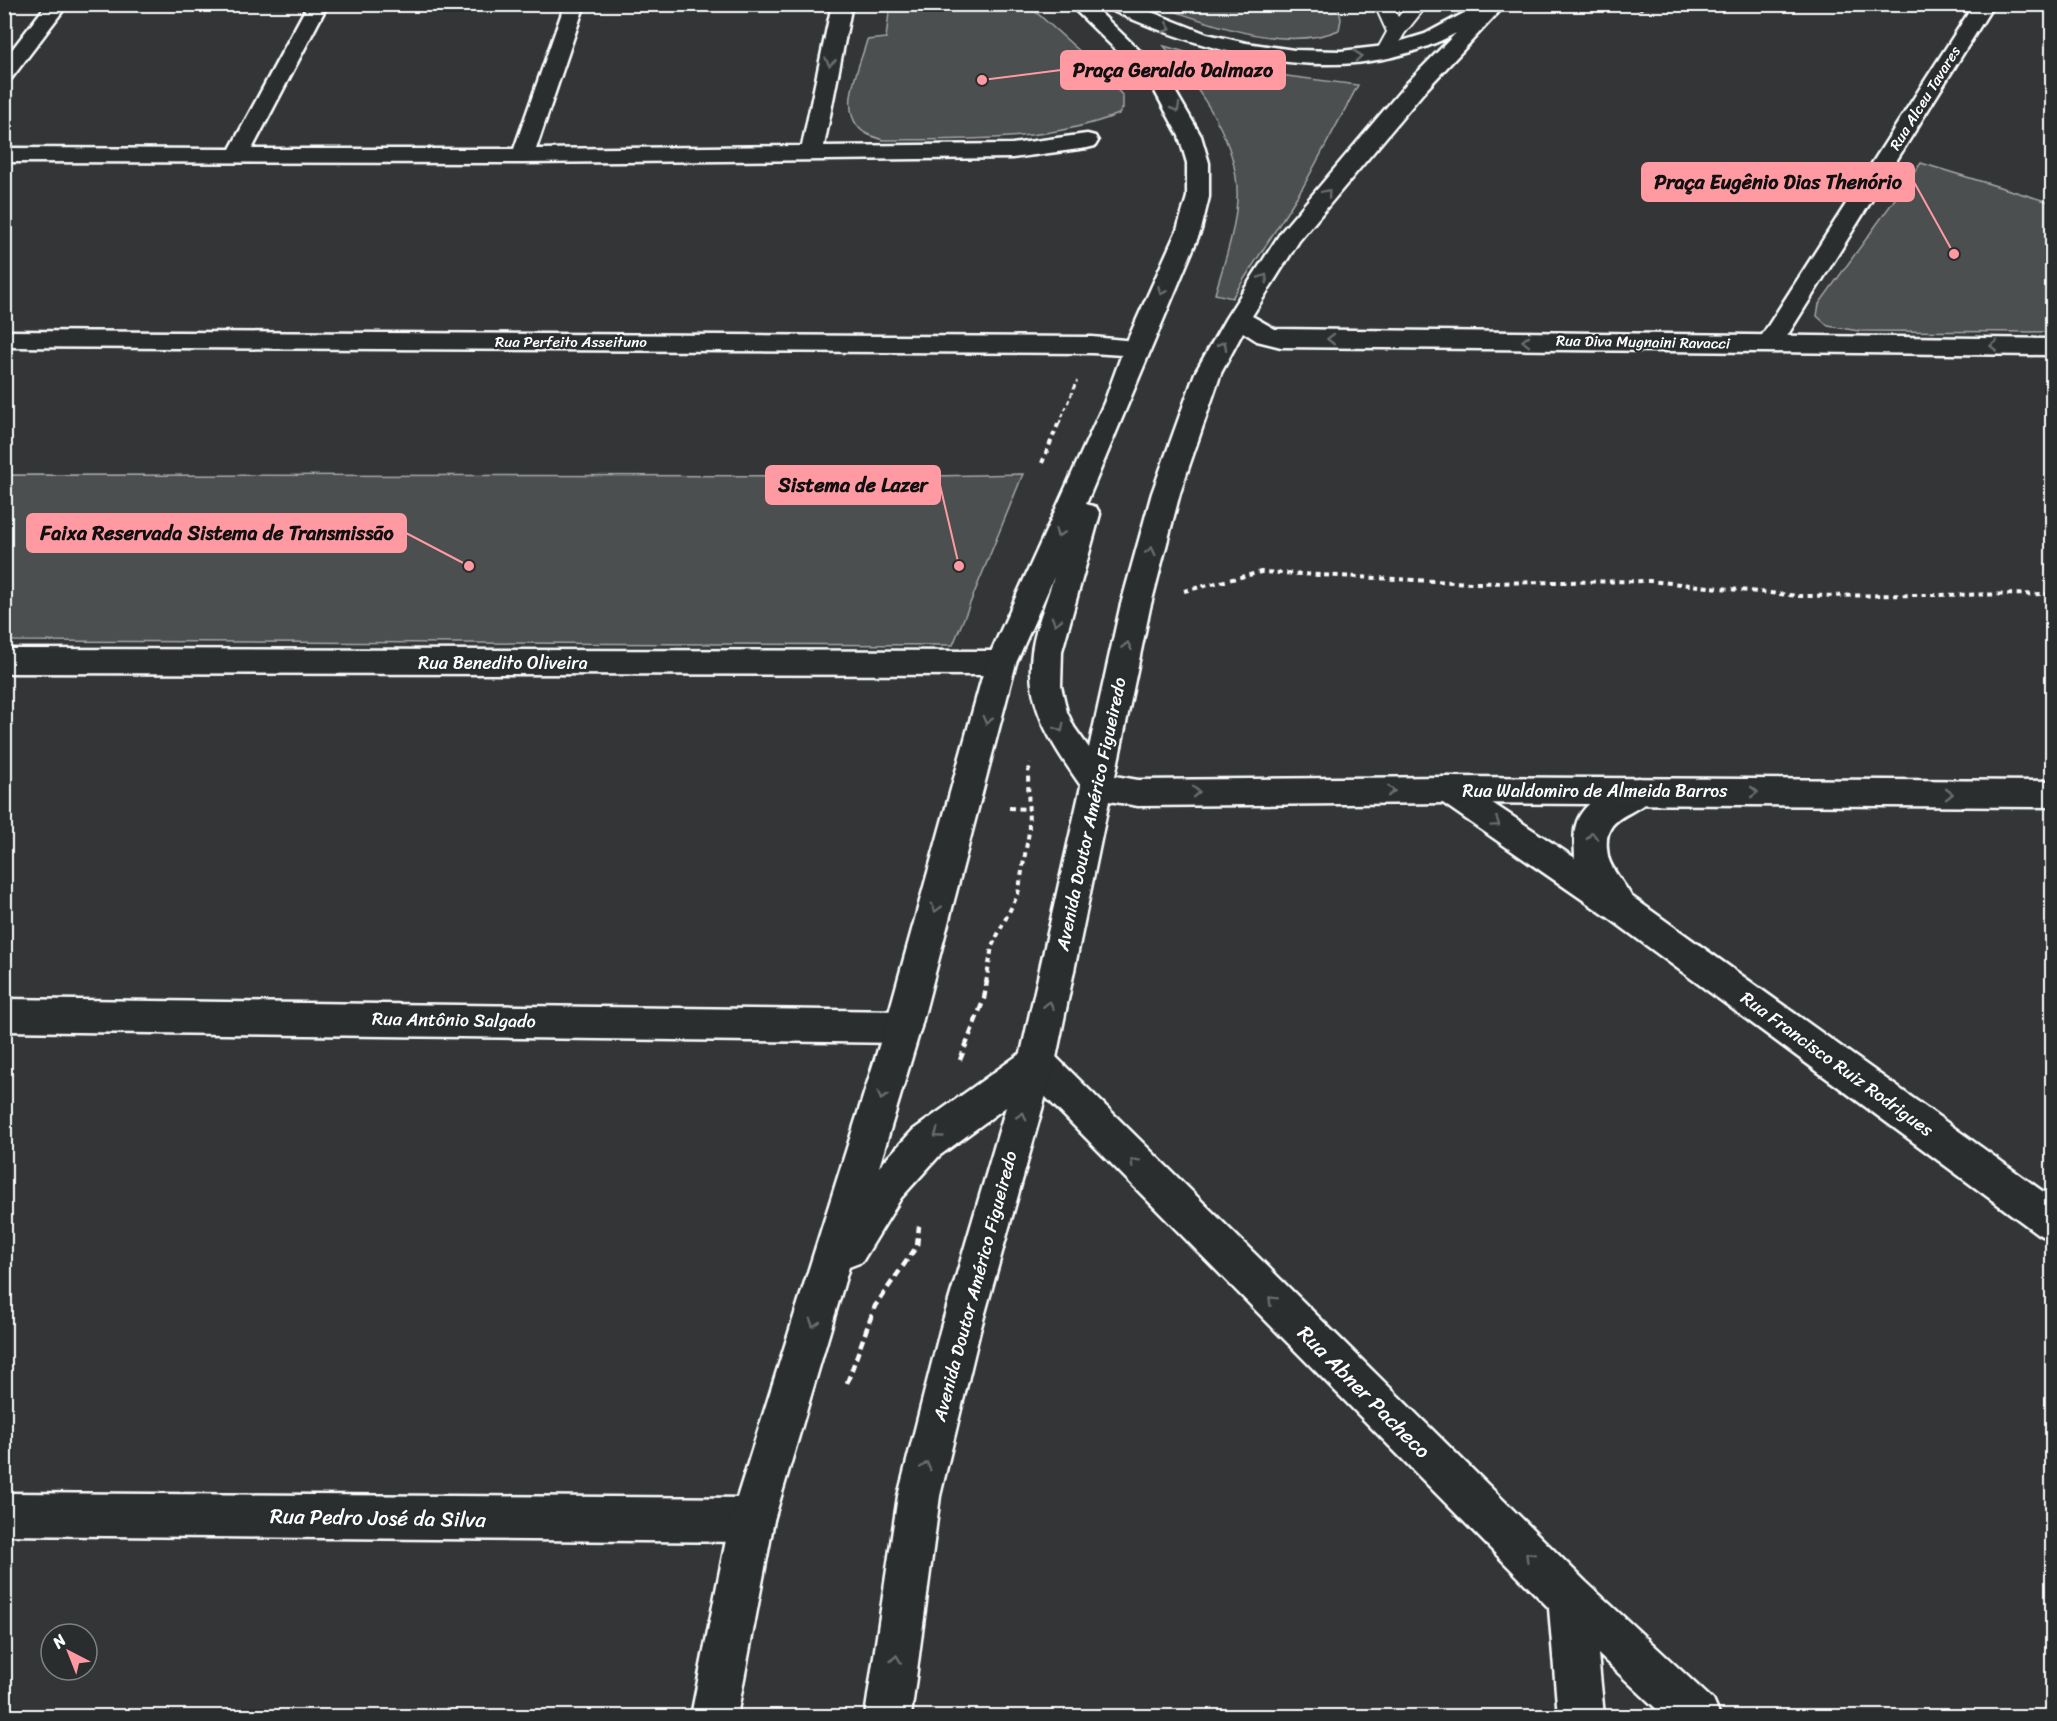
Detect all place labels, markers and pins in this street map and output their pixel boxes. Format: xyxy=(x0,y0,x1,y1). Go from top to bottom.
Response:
callout: Praça Geraldo Dalmazo xyxy=(1061,51,1285,89)
callout: Praça Eugênio Dias Thenório xyxy=(1642,163,1914,201)
callout: Sistema de Lazer xyxy=(766,466,940,504)
callout: Faixa Reservada Sistema de Transmissão xyxy=(27,514,406,552)

